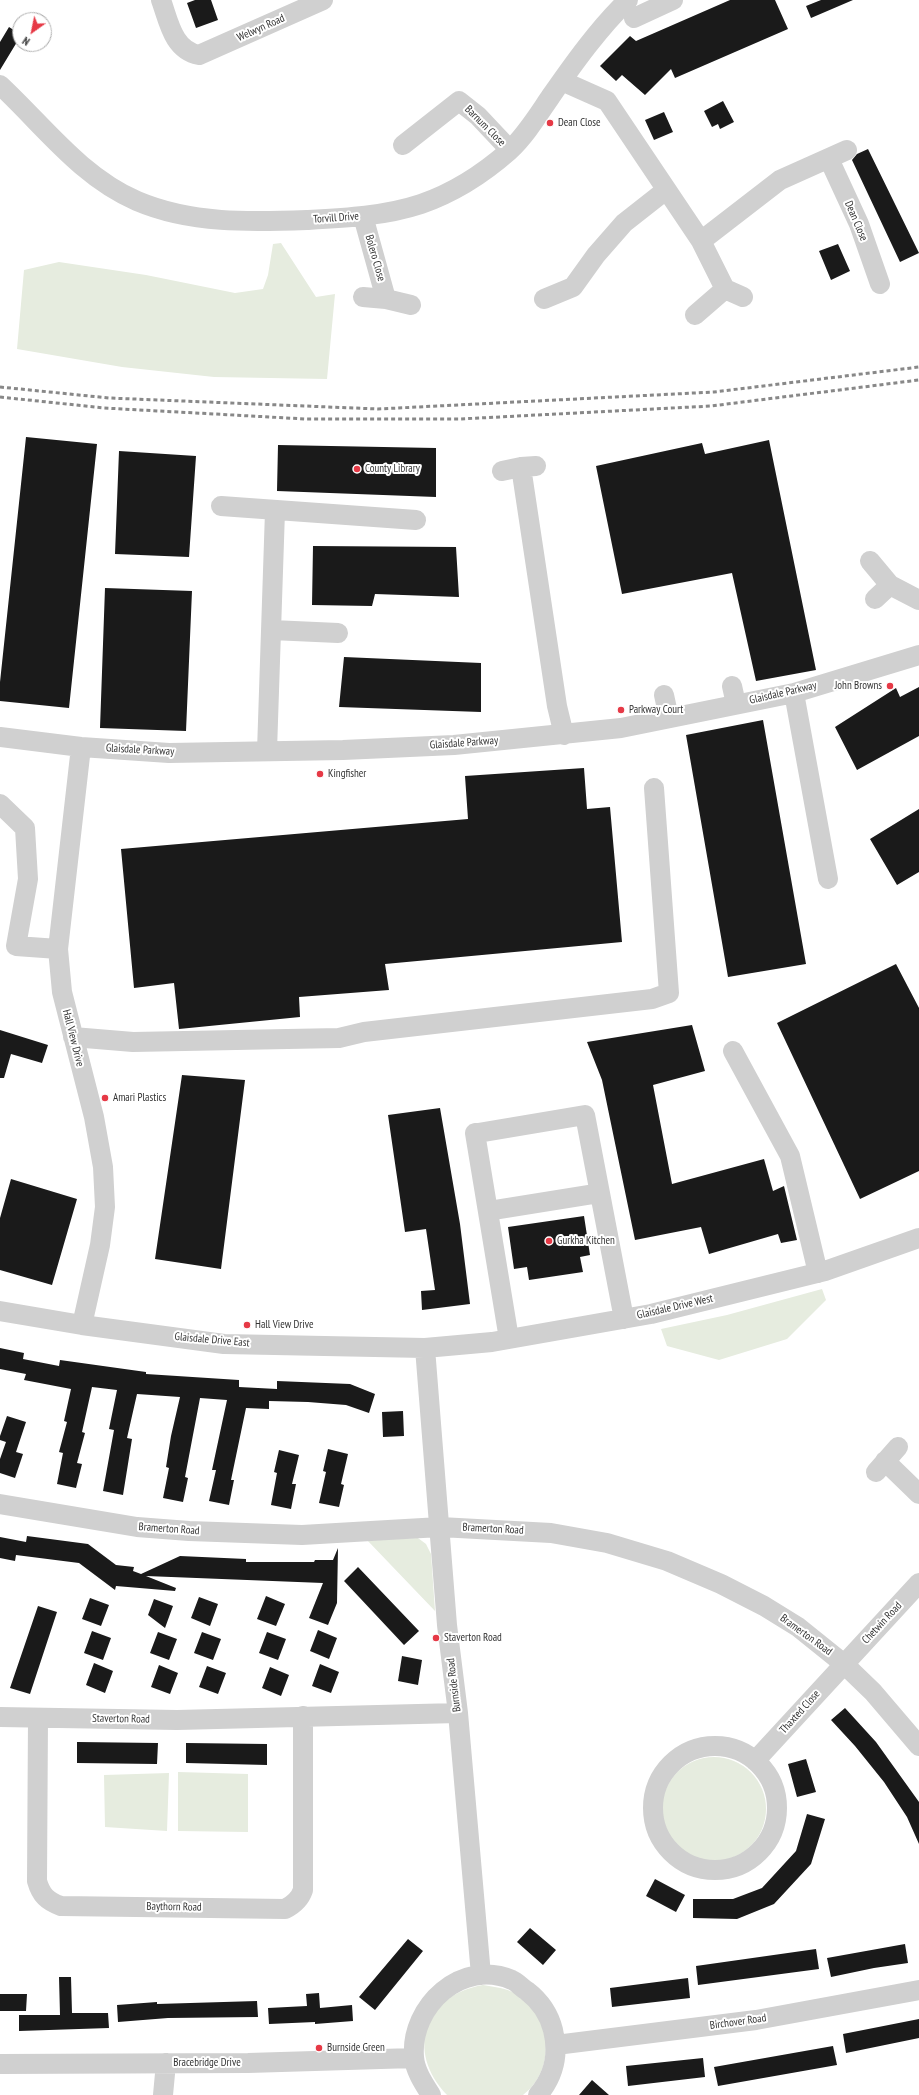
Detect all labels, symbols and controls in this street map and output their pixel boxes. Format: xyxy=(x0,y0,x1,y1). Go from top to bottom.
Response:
north arrow xyxy=(12,12,52,52)
street label: Welwyn Road xyxy=(235,12,287,44)
text: N xyxy=(20,34,32,49)
street label: Barnum Close xyxy=(462,103,508,149)
place label: Dean Close xyxy=(558,116,600,130)
marker: Dean Close xyxy=(545,118,555,128)
street label: Dean Close xyxy=(842,199,870,243)
street label: Torvill Drive xyxy=(313,210,359,226)
street label: Bolero Close xyxy=(362,233,388,283)
place label: County Library xyxy=(365,462,420,476)
marker: County Library xyxy=(352,464,362,474)
street label: Glaisdale Parkway xyxy=(748,679,818,707)
place label: John Browns xyxy=(835,679,882,693)
marker: John Browns xyxy=(885,681,895,691)
place label: Parkway Court xyxy=(629,703,683,717)
marker: Parkway Court xyxy=(616,705,626,715)
street label: Glaisdale Parkway xyxy=(429,734,499,752)
street label: Glaisdale Parkway xyxy=(105,742,175,758)
place label: Kingfisher xyxy=(328,767,366,781)
marker: Kingfisher xyxy=(315,769,325,779)
street label: Hall View Drive xyxy=(60,1008,86,1068)
place label: Amari Plastics xyxy=(113,1091,166,1105)
marker: Amari Plastics xyxy=(100,1093,110,1103)
place label: Gurkha Kitchen xyxy=(557,1234,615,1248)
marker: Gurkha Kitchen xyxy=(544,1236,554,1246)
street label: Glaisdale Drive West xyxy=(636,1292,714,1322)
place label: Hall View Drive xyxy=(255,1318,313,1332)
marker: Hall View Drive xyxy=(242,1320,252,1330)
street label: Glaisdale Drive East xyxy=(174,1330,250,1350)
street label: Bramerton Road xyxy=(138,1520,200,1538)
street label: Bramerton Road xyxy=(462,1521,524,1537)
street label: Chetwin Road xyxy=(859,1599,905,1647)
street label: Bramerton Road xyxy=(777,1612,835,1658)
place label: Staverton Road xyxy=(444,1631,502,1645)
marker: Staverton Road xyxy=(431,1633,441,1643)
street label: Burnside Road xyxy=(444,1657,464,1713)
street label: Thaxted Close xyxy=(777,1688,823,1736)
street label: Staverton Road xyxy=(92,1712,150,1726)
street label: Baythorn Road xyxy=(146,1900,202,1914)
street label: Birchover Road xyxy=(709,2012,767,2032)
place label: Burnside Green xyxy=(327,2041,385,2055)
marker: Burnside Green xyxy=(314,2043,324,2053)
street label: Bracebridge Drive xyxy=(173,2056,241,2070)

